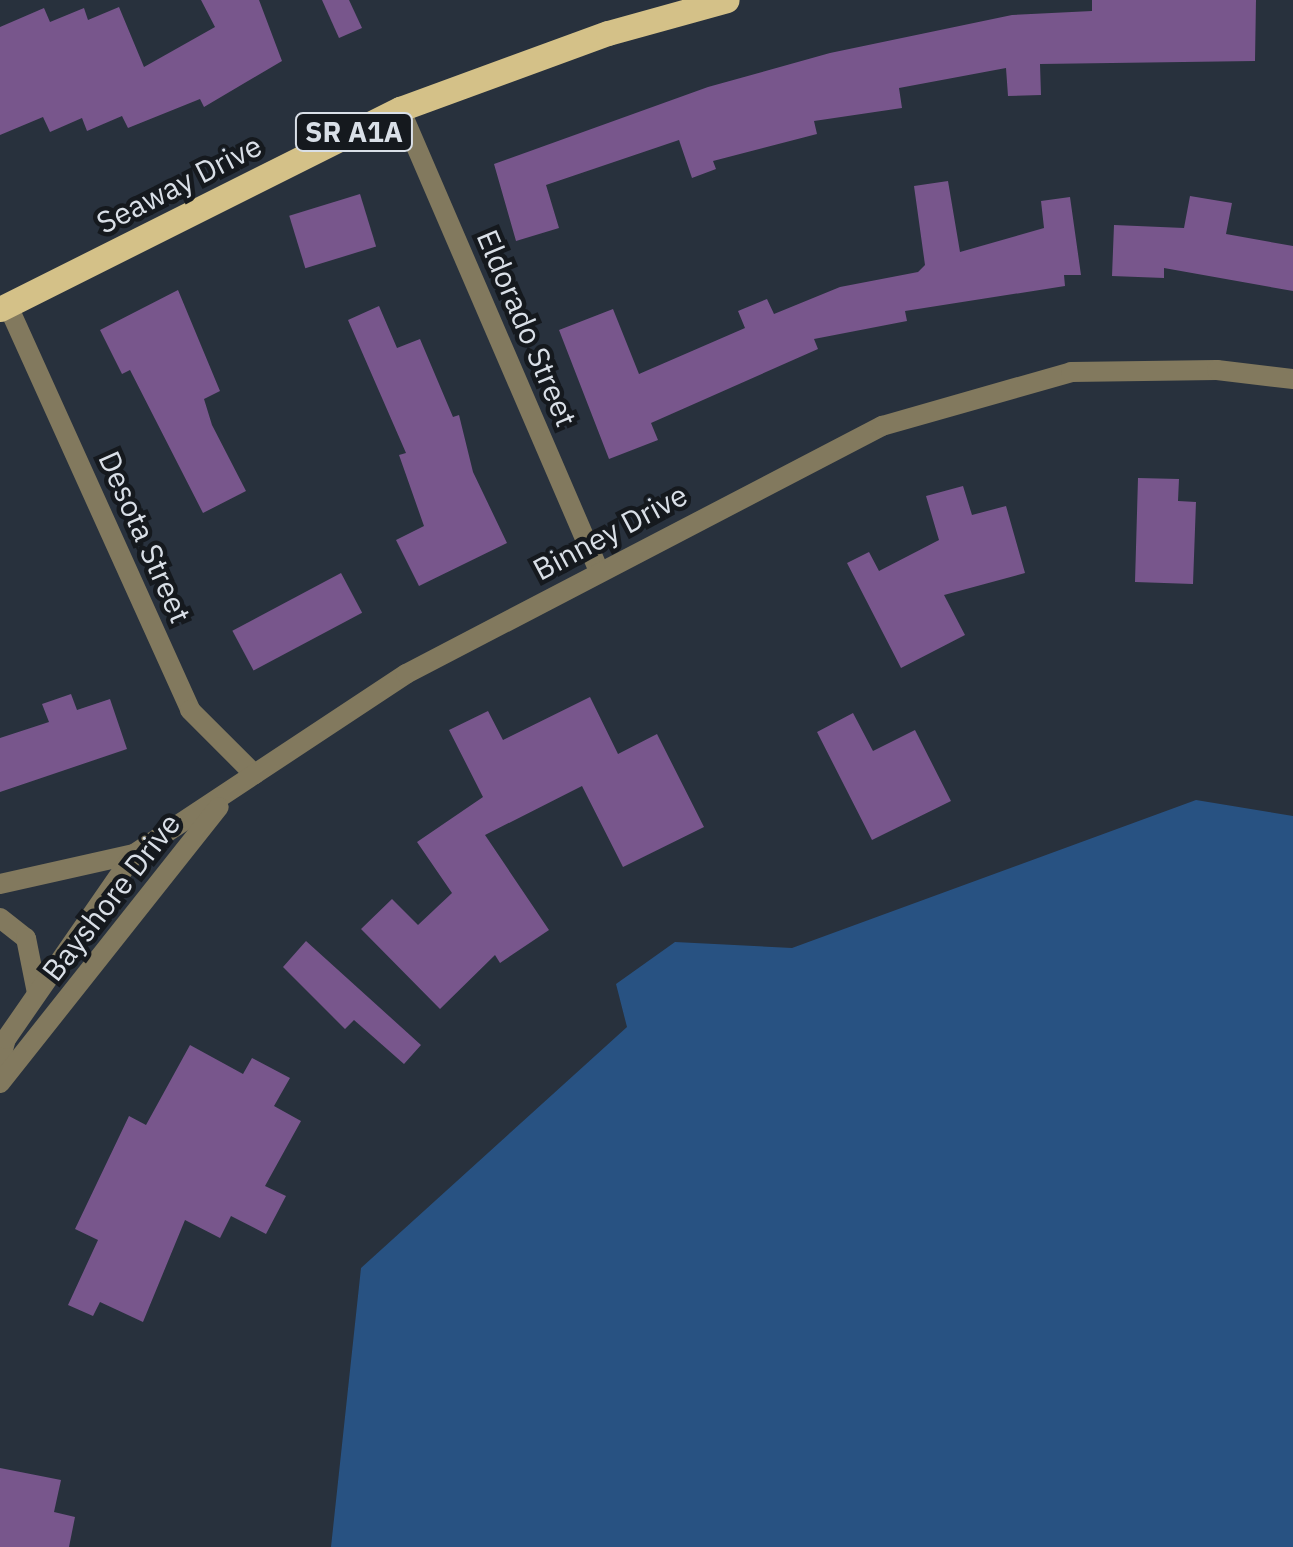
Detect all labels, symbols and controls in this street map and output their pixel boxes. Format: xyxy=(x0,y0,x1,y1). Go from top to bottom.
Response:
road number: SR A1A xyxy=(294,109,414,155)
street label: Seaway Drive xyxy=(91,127,267,241)
street label: Eldorado Street xyxy=(469,224,585,432)
street label: Desota Street xyxy=(91,446,199,628)
street label: Binney Drive xyxy=(527,476,693,588)
street label: Bayshore Drive xyxy=(34,806,188,988)

